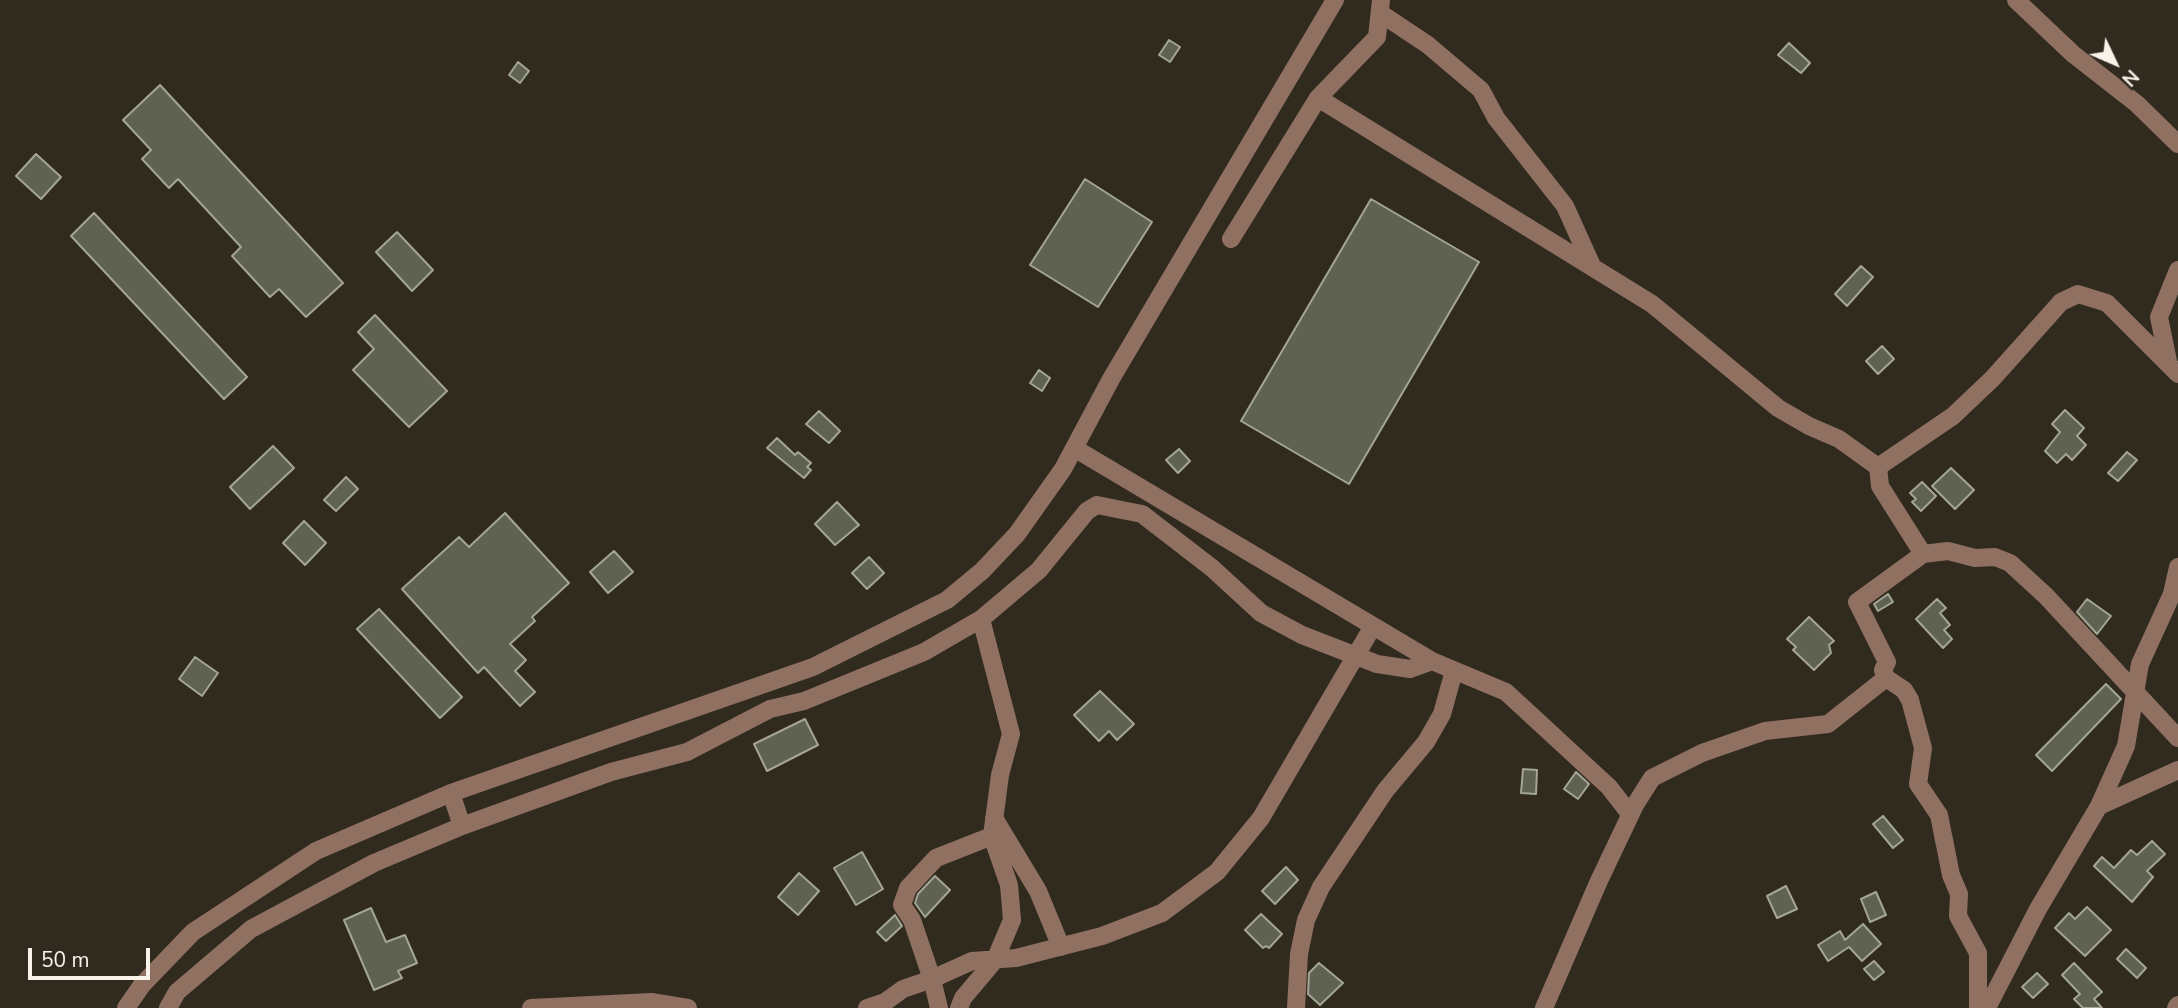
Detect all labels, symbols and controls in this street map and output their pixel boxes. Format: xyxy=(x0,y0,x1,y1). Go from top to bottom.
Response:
north arrow xyxy=(2080,28,2150,98)
text: N xyxy=(2116,63,2144,92)
scale bar xyxy=(32,934,154,978)
text: 50 m xyxy=(41,946,90,974)

